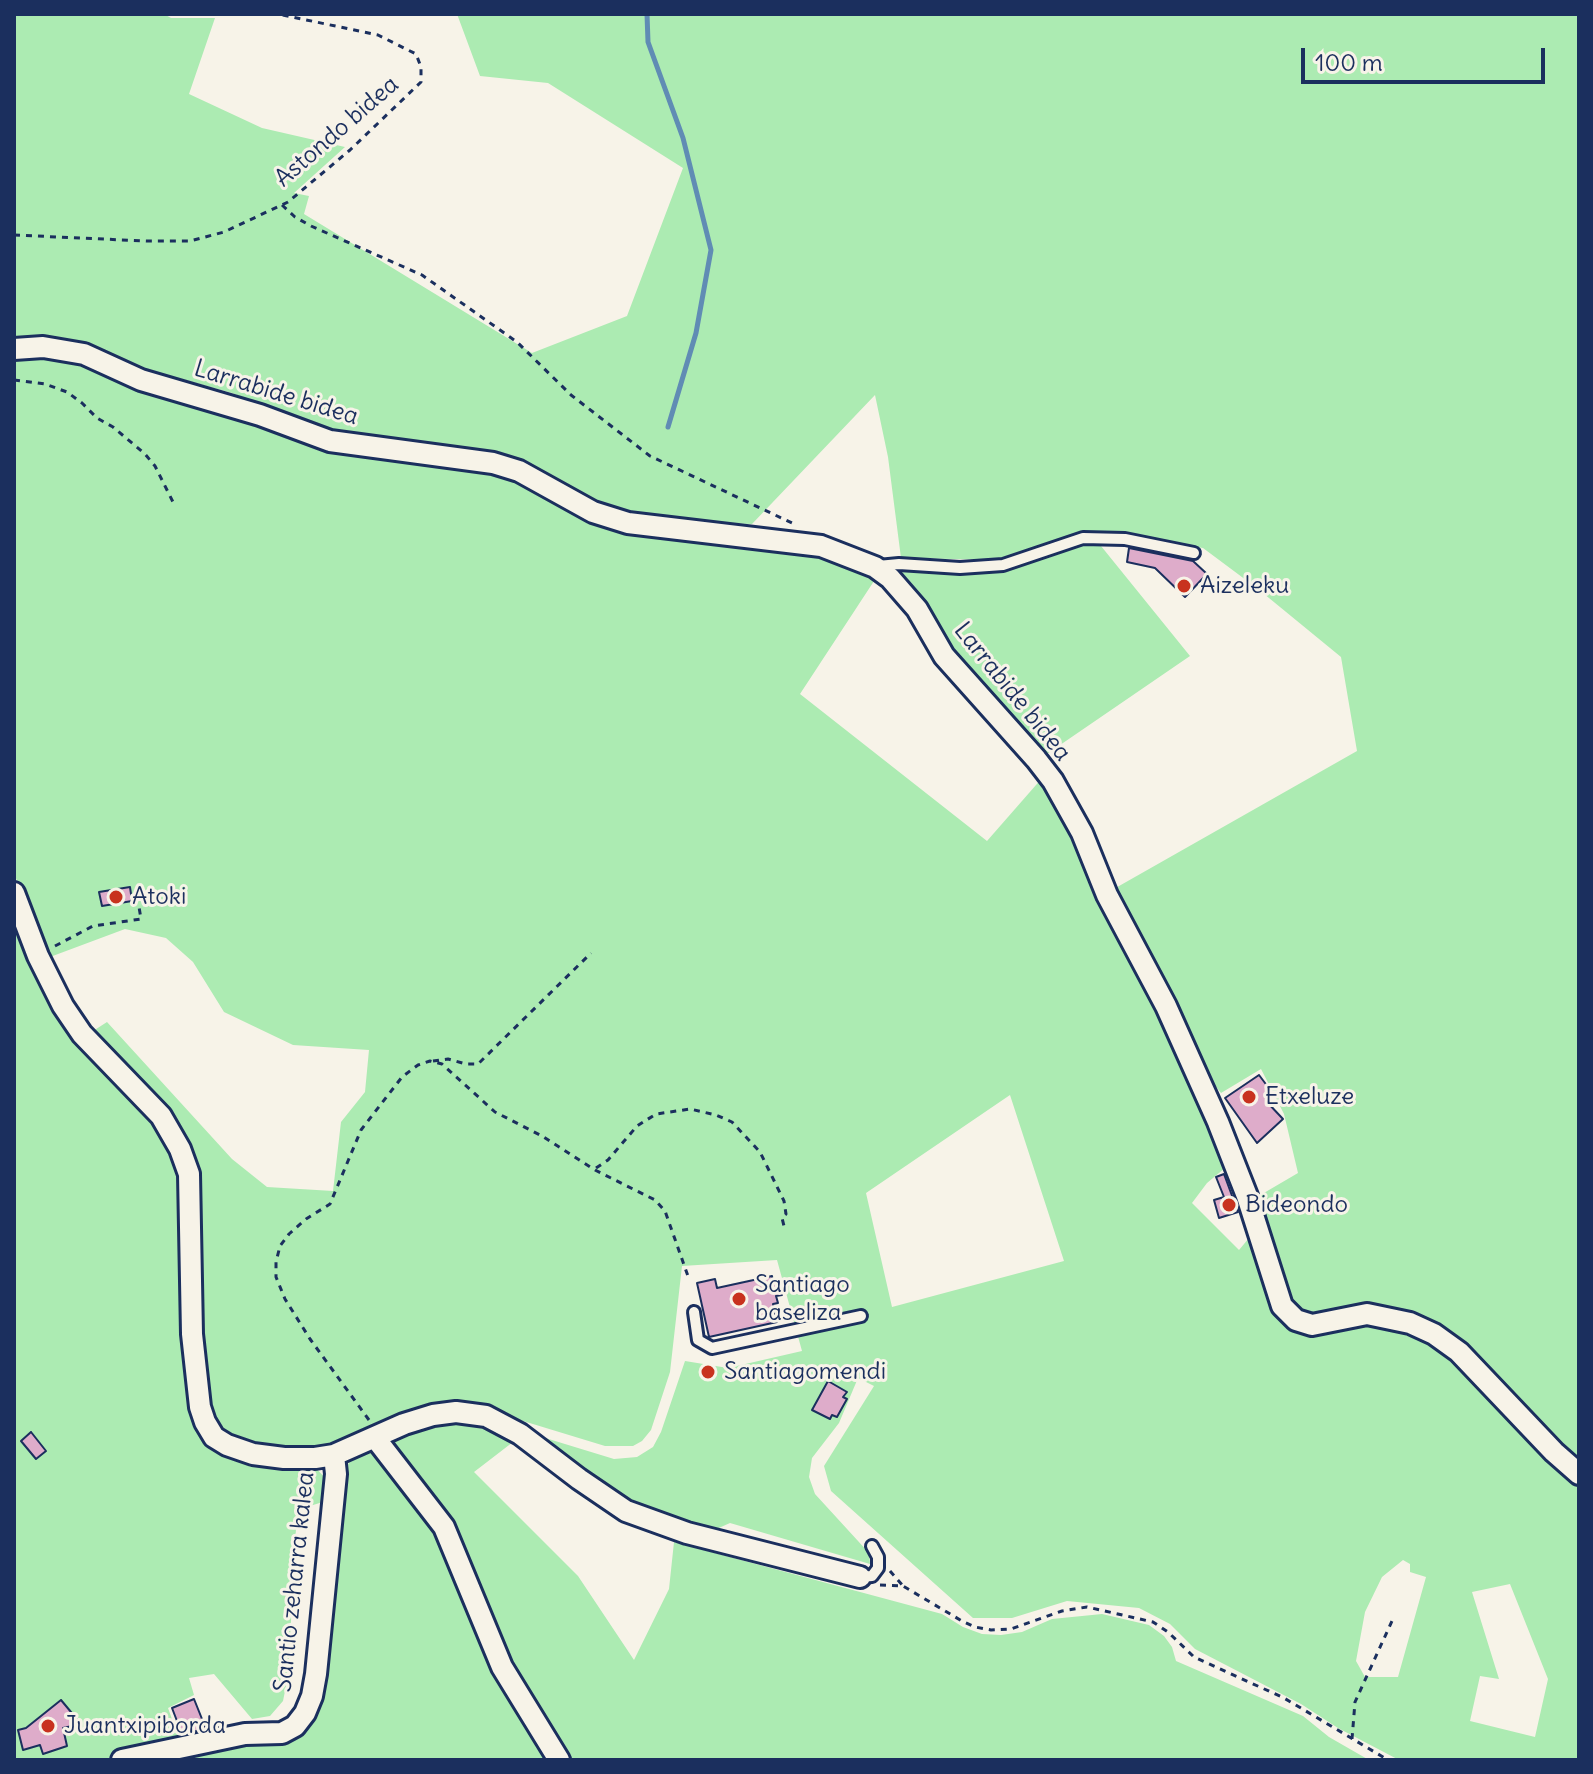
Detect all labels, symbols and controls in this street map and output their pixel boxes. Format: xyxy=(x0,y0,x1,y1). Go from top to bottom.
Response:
scale bar xyxy=(1305,32,1549,82)
text: 100 m xyxy=(1315,47,1383,77)
street label: Astondo bidea xyxy=(269,70,405,194)
street label: Larrabide bidea xyxy=(190,354,362,432)
place label: Aizeleku xyxy=(1200,572,1289,600)
marker: Aizeleku xyxy=(1175,577,1193,595)
street label: Larrabide bidea xyxy=(947,617,1077,767)
place label: Atoki xyxy=(132,883,186,911)
marker: Atoki xyxy=(107,888,125,906)
place label: Etxeluze xyxy=(1265,1083,1354,1111)
marker: Etxeluze xyxy=(1240,1088,1258,1106)
place label: Bideondo xyxy=(1245,1191,1348,1219)
marker: Bideondo xyxy=(1220,1196,1238,1214)
place label: Santiago baseliza xyxy=(755,1271,850,1327)
marker: Santiago baseliza xyxy=(730,1290,748,1308)
place label: Santiagomendi xyxy=(724,1358,886,1386)
marker: Santiagomendi xyxy=(699,1363,717,1381)
street label: Santio zeharra kalea xyxy=(269,1470,321,1694)
place label: Juantxipiborda xyxy=(64,1712,226,1740)
marker: Juantxipiborda xyxy=(39,1717,57,1735)

